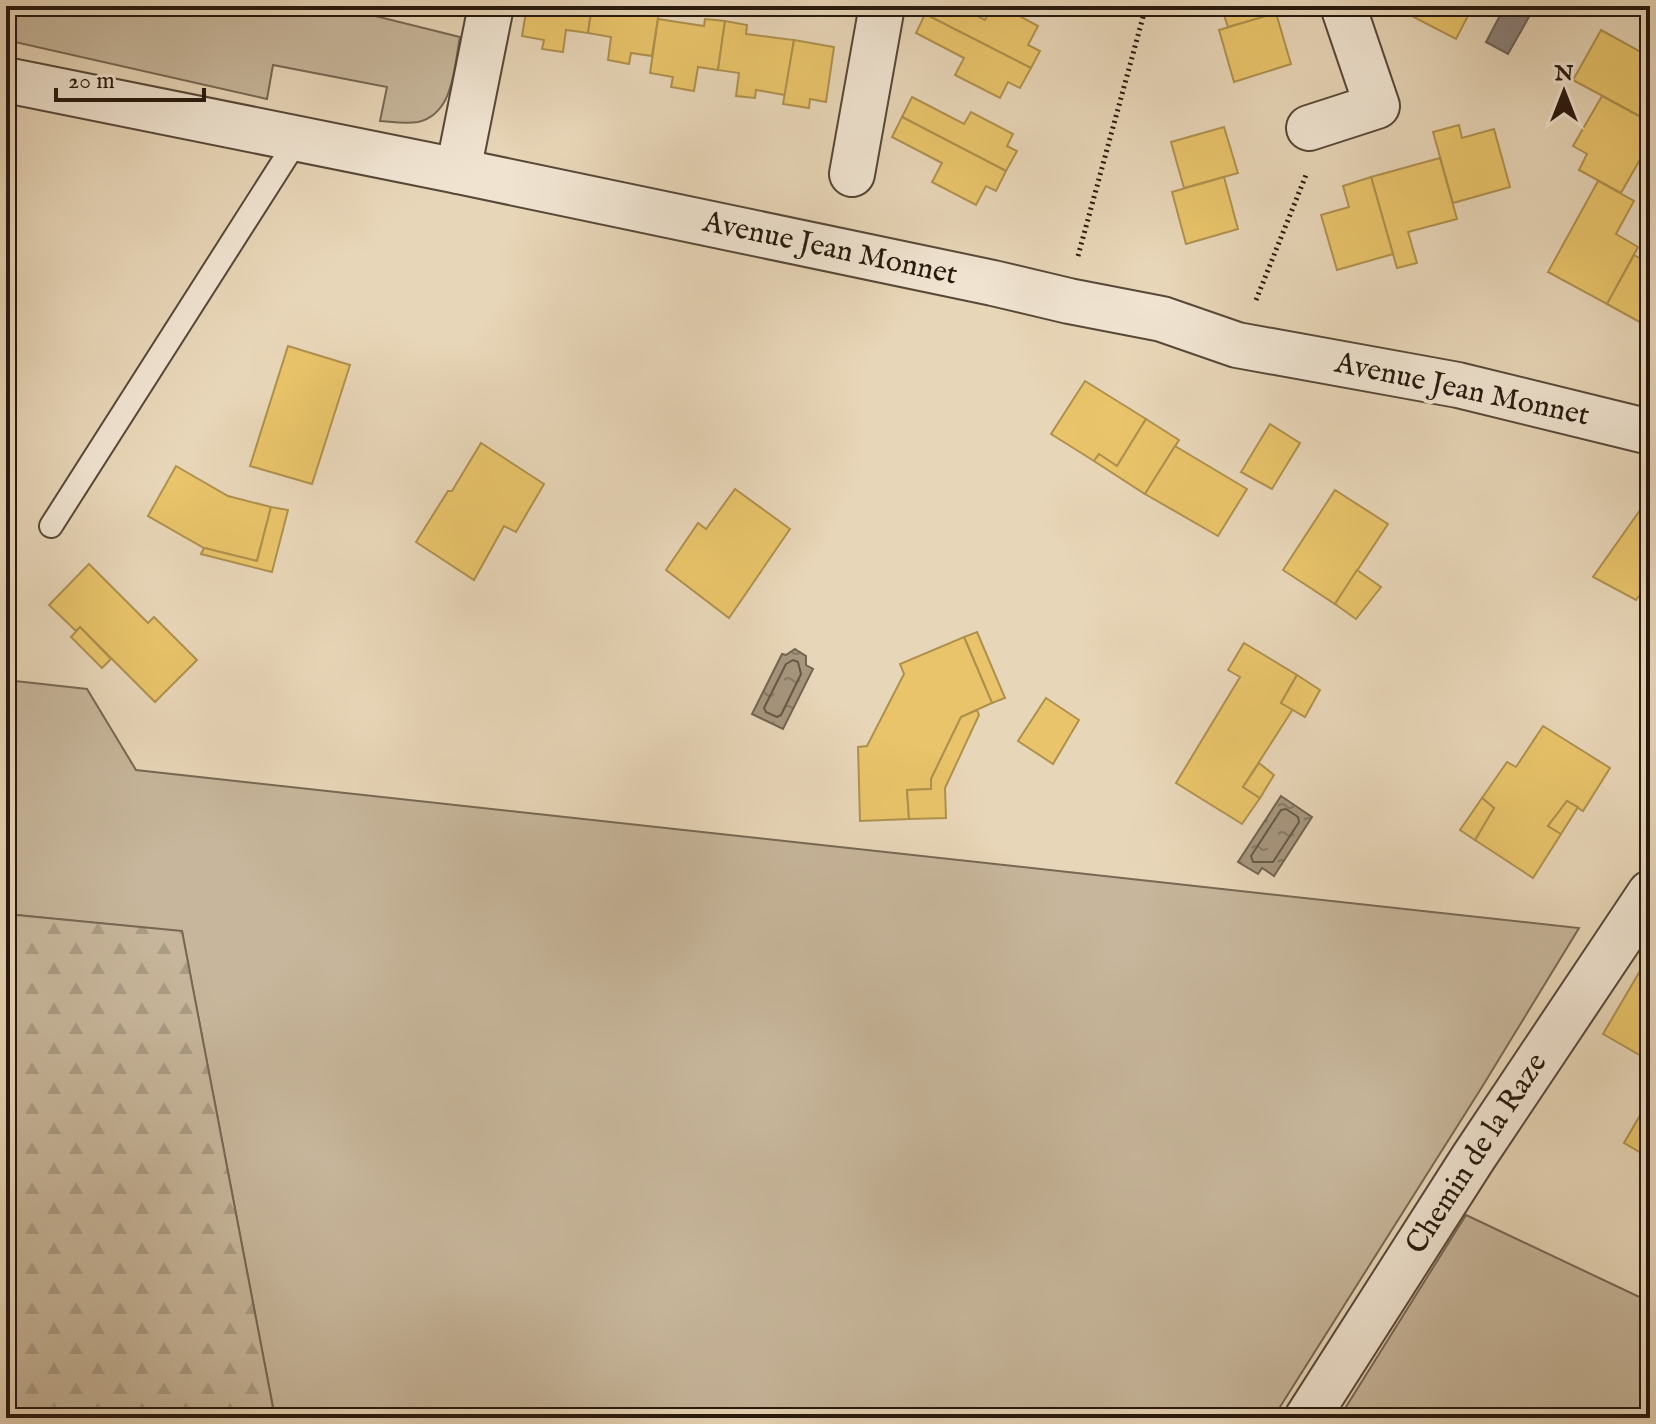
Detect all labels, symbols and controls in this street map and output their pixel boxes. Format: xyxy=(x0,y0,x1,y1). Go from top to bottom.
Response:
scale bar xyxy=(56,52,204,102)
north arrow xyxy=(1524,52,1604,132)
text: N xyxy=(1553,60,1574,88)
text: 20 m xyxy=(68,66,115,97)
street label: Avenue Jean Monnet xyxy=(698,203,961,295)
street label: Avenue Jean Monnet xyxy=(1330,344,1593,436)
street label: Chemin de la Raze xyxy=(1398,1046,1556,1262)

